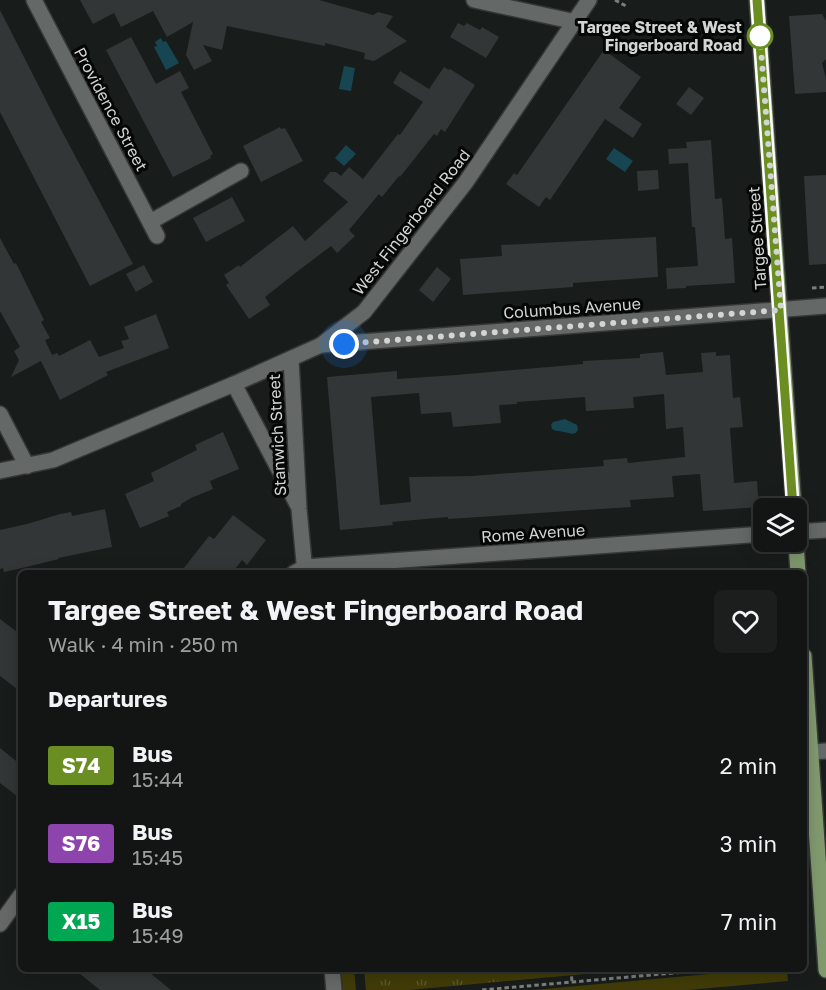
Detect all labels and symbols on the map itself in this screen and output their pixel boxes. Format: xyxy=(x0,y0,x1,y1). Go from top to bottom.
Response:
place label: Targee Street & West Fingerboard Road xyxy=(577,17,742,55)
marker: Targee Street & West Fingerboard Road xyxy=(747,23,773,49)
street label: Providence Street xyxy=(70,44,152,174)
street label: West Fingerboard Road xyxy=(348,145,474,299)
street label: Targee Street xyxy=(743,186,771,290)
street label: Columbus Avenue xyxy=(503,293,641,323)
your location xyxy=(329,329,359,359)
street label: Stanwich Street xyxy=(264,373,290,497)
street label: Rome Avenue xyxy=(480,519,586,547)

